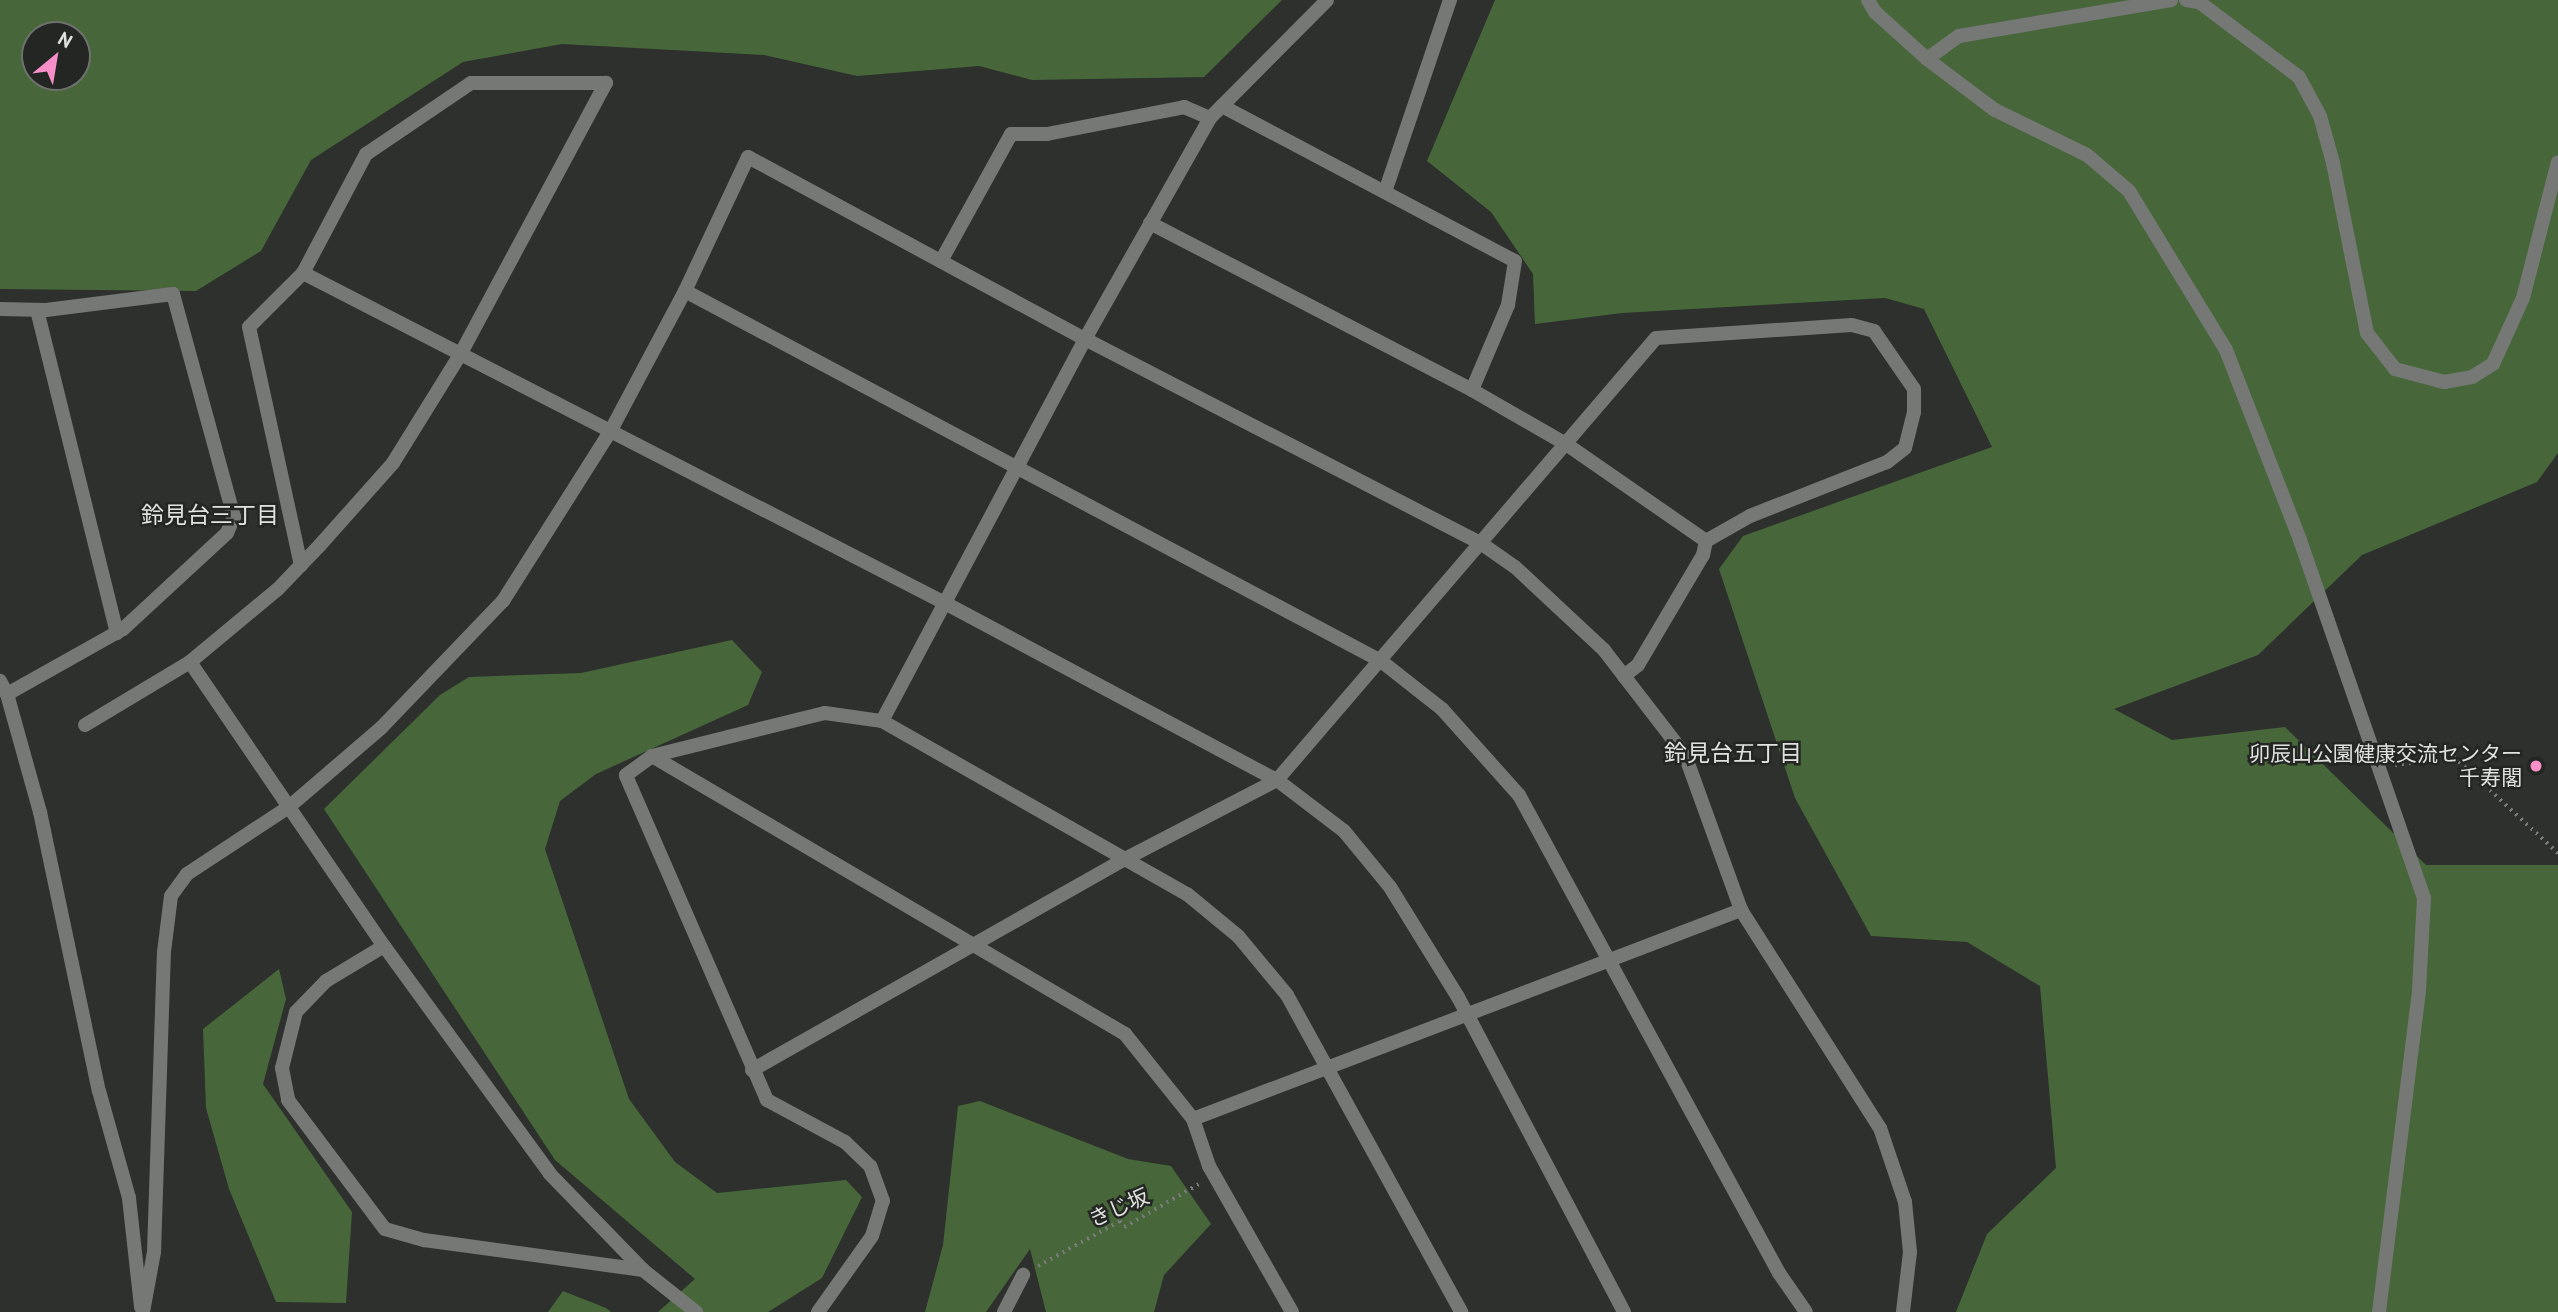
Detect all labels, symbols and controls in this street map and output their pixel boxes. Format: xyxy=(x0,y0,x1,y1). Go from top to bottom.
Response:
north arrow xyxy=(21,21,91,91)
text: N xyxy=(54,26,77,53)
district label: 鈴見台三丁目 xyxy=(141,501,279,529)
district label: 鈴見台五丁目 xyxy=(1664,739,1802,767)
place label: 卯辰山公園健康交流センター 千寿閣 xyxy=(2249,741,2522,791)
marker: 卯辰山公園健康交流センター 千寿閣 xyxy=(2528,758,2544,774)
street label: きじ坂 xyxy=(1085,1184,1153,1232)

